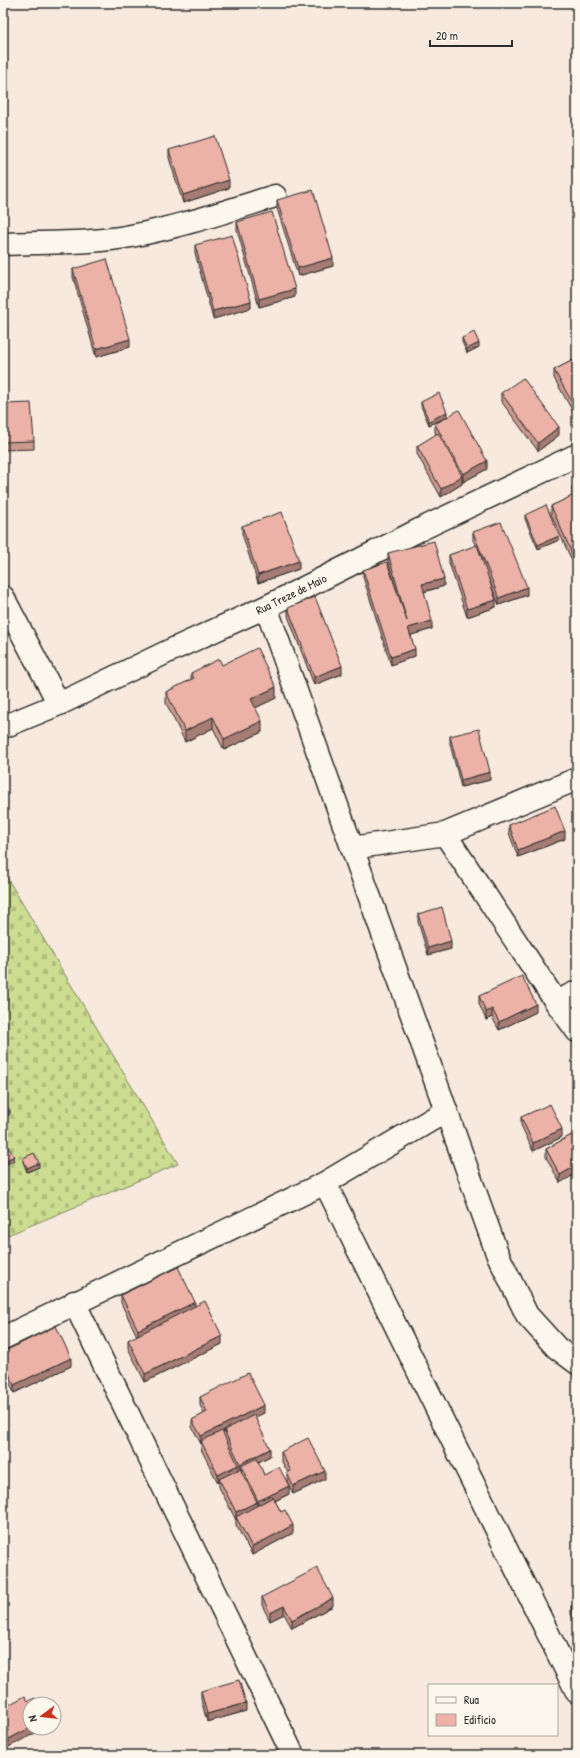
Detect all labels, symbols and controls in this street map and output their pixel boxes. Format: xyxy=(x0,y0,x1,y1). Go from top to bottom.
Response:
scale bar xyxy=(430,22,512,48)
text: 20 m xyxy=(436,27,458,44)
street label: Rua Treze de Maio xyxy=(253,569,329,619)
legend xyxy=(428,1684,558,1736)
text: Rua xyxy=(464,1691,479,1708)
north arrow xyxy=(22,1696,62,1736)
text: Edifício xyxy=(464,1711,496,1728)
text: N xyxy=(25,1714,40,1723)

